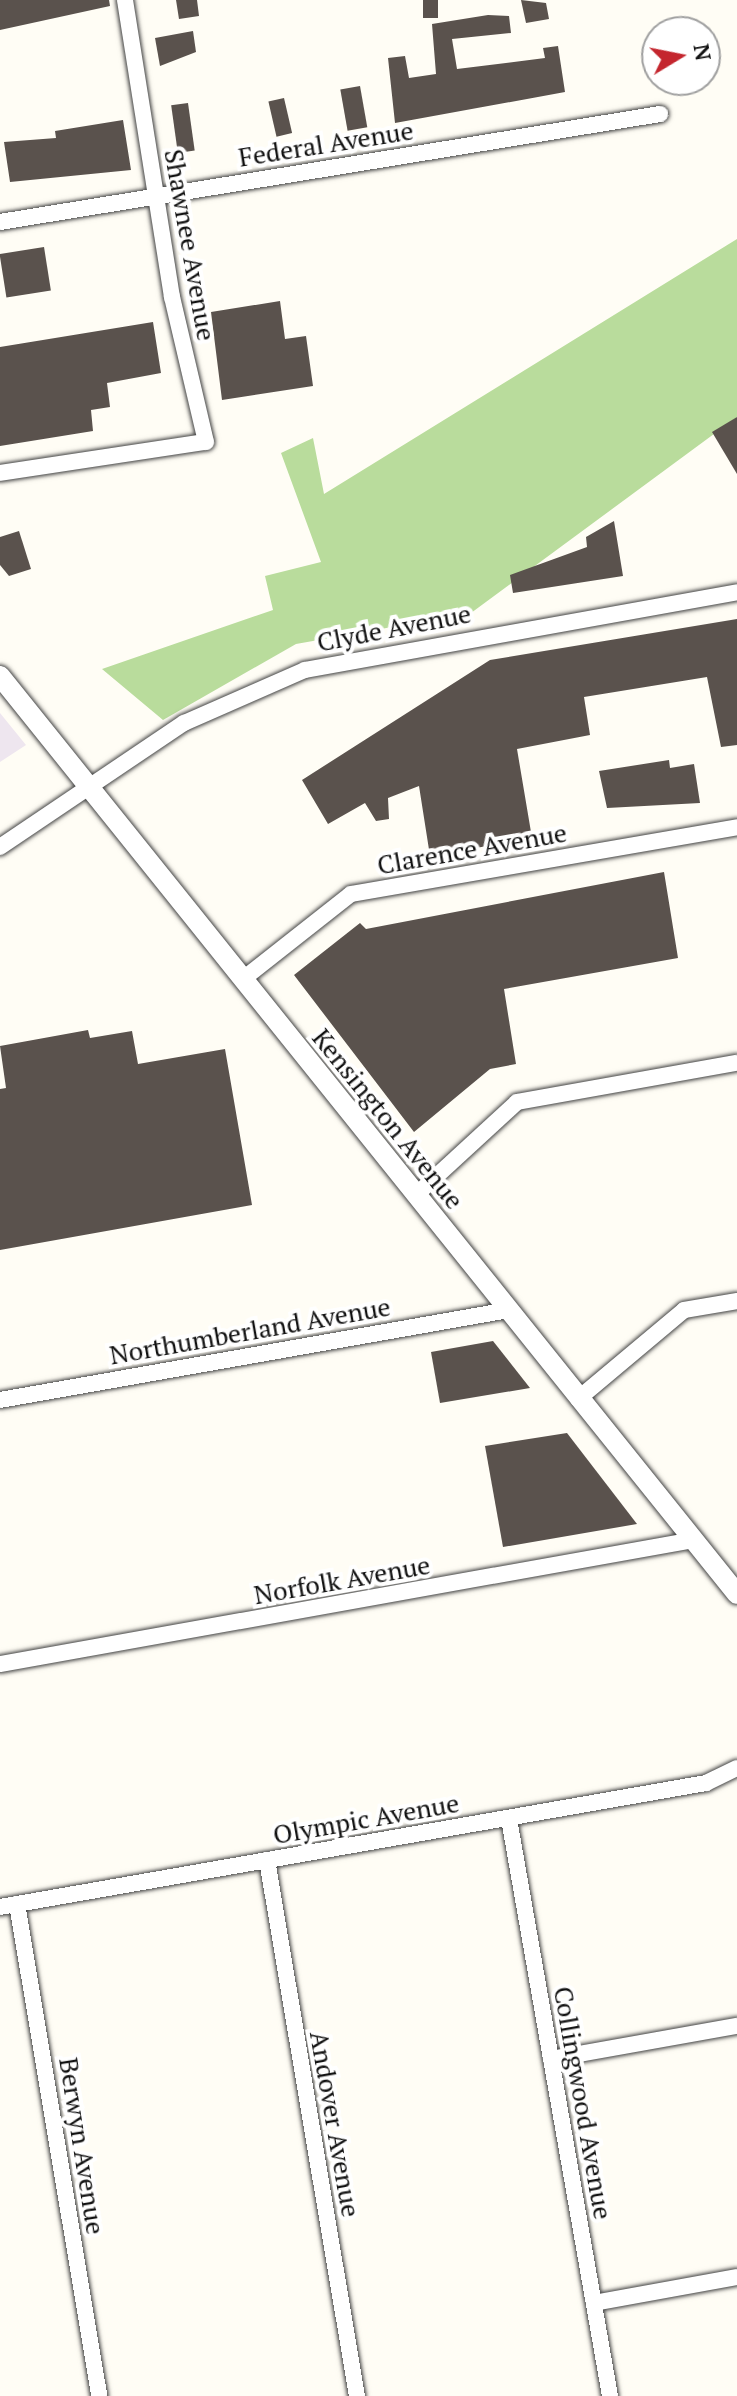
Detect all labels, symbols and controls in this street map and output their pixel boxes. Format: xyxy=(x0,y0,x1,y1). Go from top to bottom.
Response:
north arrow xyxy=(641,16,721,96)
text: N xyxy=(687,41,719,63)
street label: Federal Avenue xyxy=(236,115,416,173)
street label: Shawnee Avenue xyxy=(158,147,222,343)
street label: Clyde Avenue xyxy=(314,598,474,658)
street label: Clarence Avenue xyxy=(375,817,569,881)
street label: Kensington Avenue xyxy=(306,1022,470,1216)
street label: Northumberland Avenue xyxy=(107,1291,393,1371)
street label: Norfolk Avenue xyxy=(251,1549,433,1611)
street label: Olympic Avenue xyxy=(270,1787,462,1851)
street label: Collingwood Avenue xyxy=(547,1984,619,2222)
street label: Andover Avenue xyxy=(303,2028,367,2220)
street label: Berwyn Avenue xyxy=(53,2055,111,2237)

